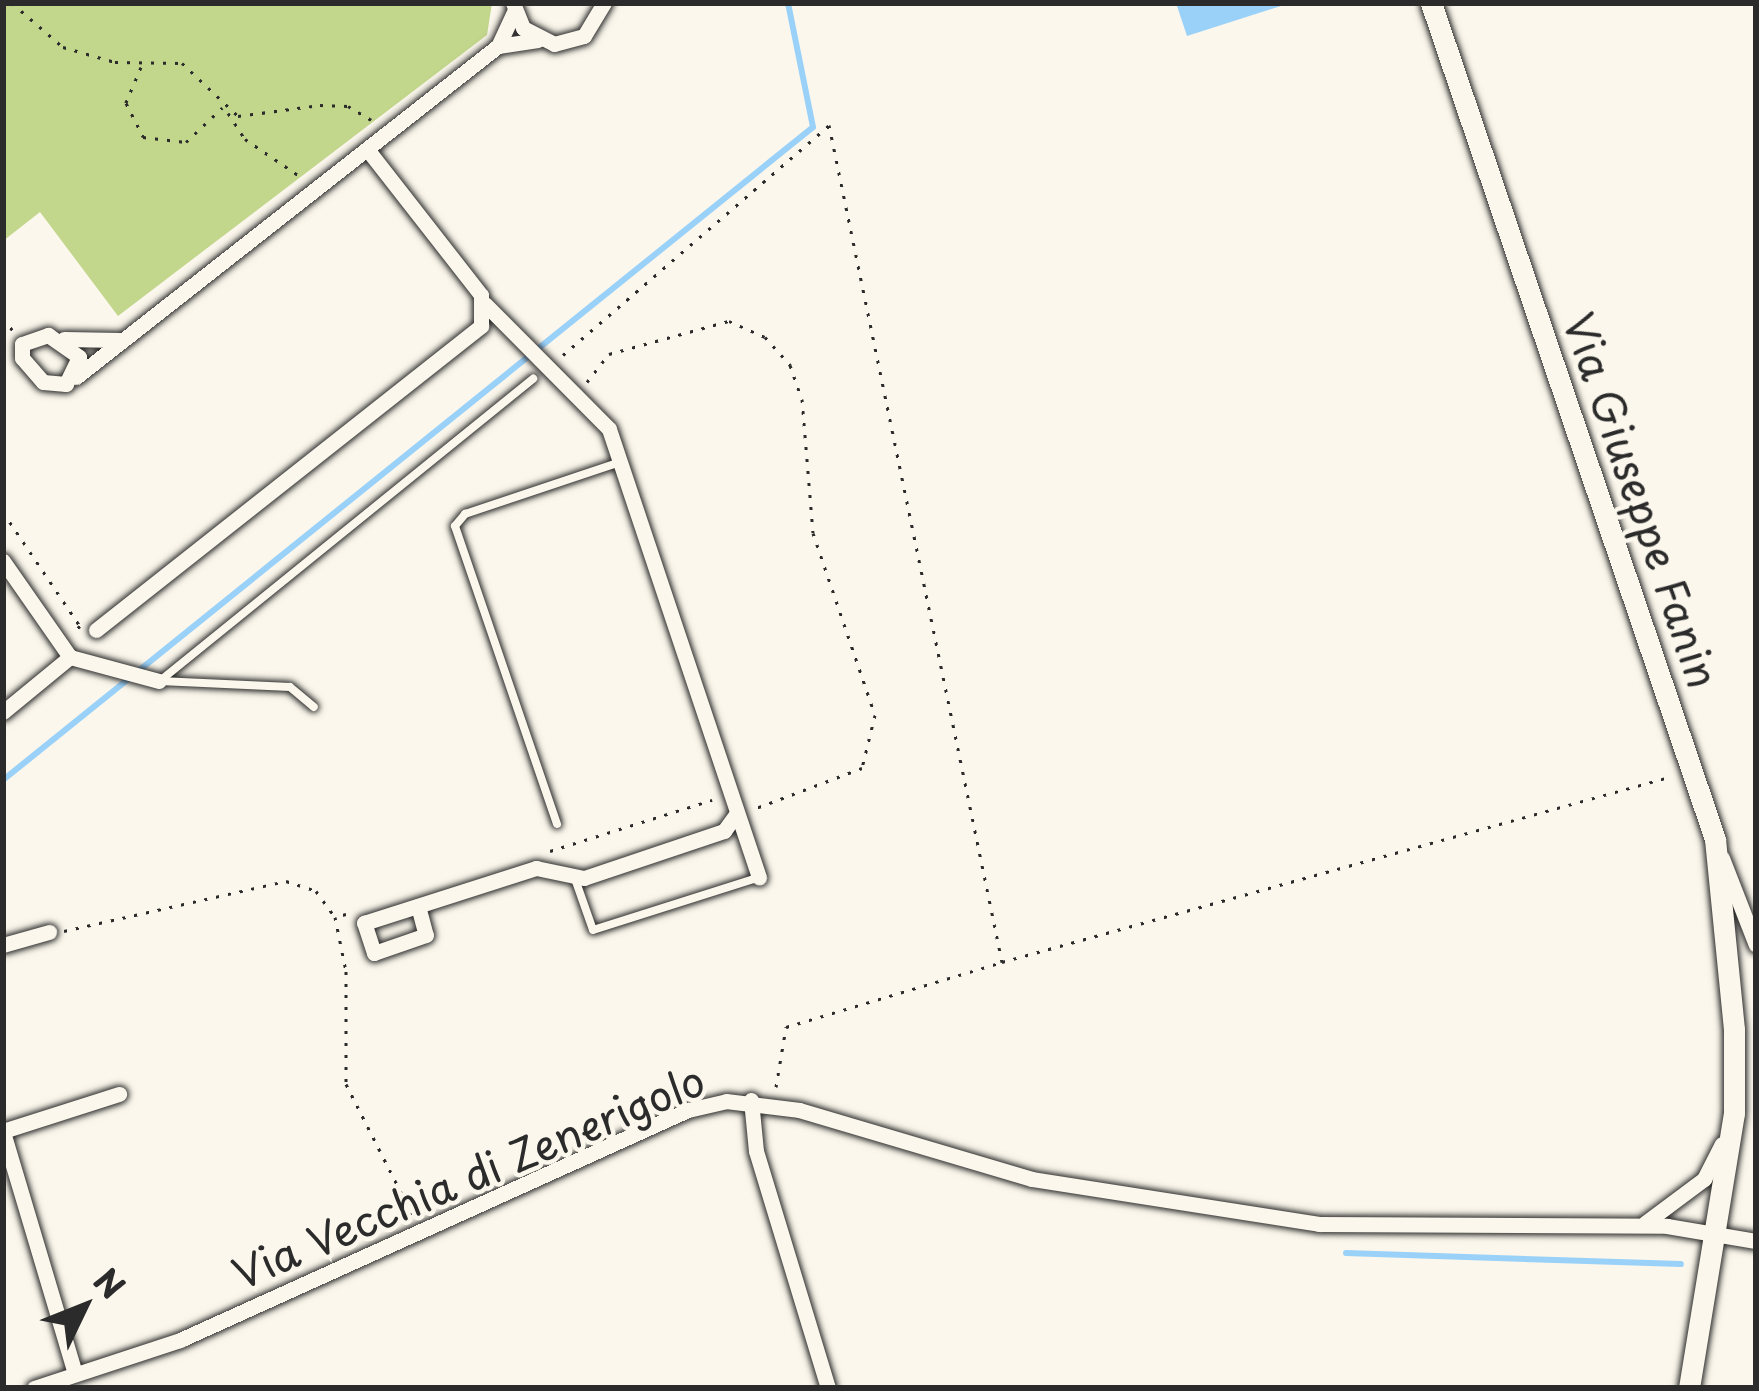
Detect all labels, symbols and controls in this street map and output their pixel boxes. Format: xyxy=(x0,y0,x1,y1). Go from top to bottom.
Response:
street label: Via Giuseppe Fanin xyxy=(1555,307,1729,693)
street label: Via Vecchia di Zenerigolo xyxy=(225,1054,711,1298)
north arrow xyxy=(24,1247,144,1367)
text: N xyxy=(83,1256,138,1309)

